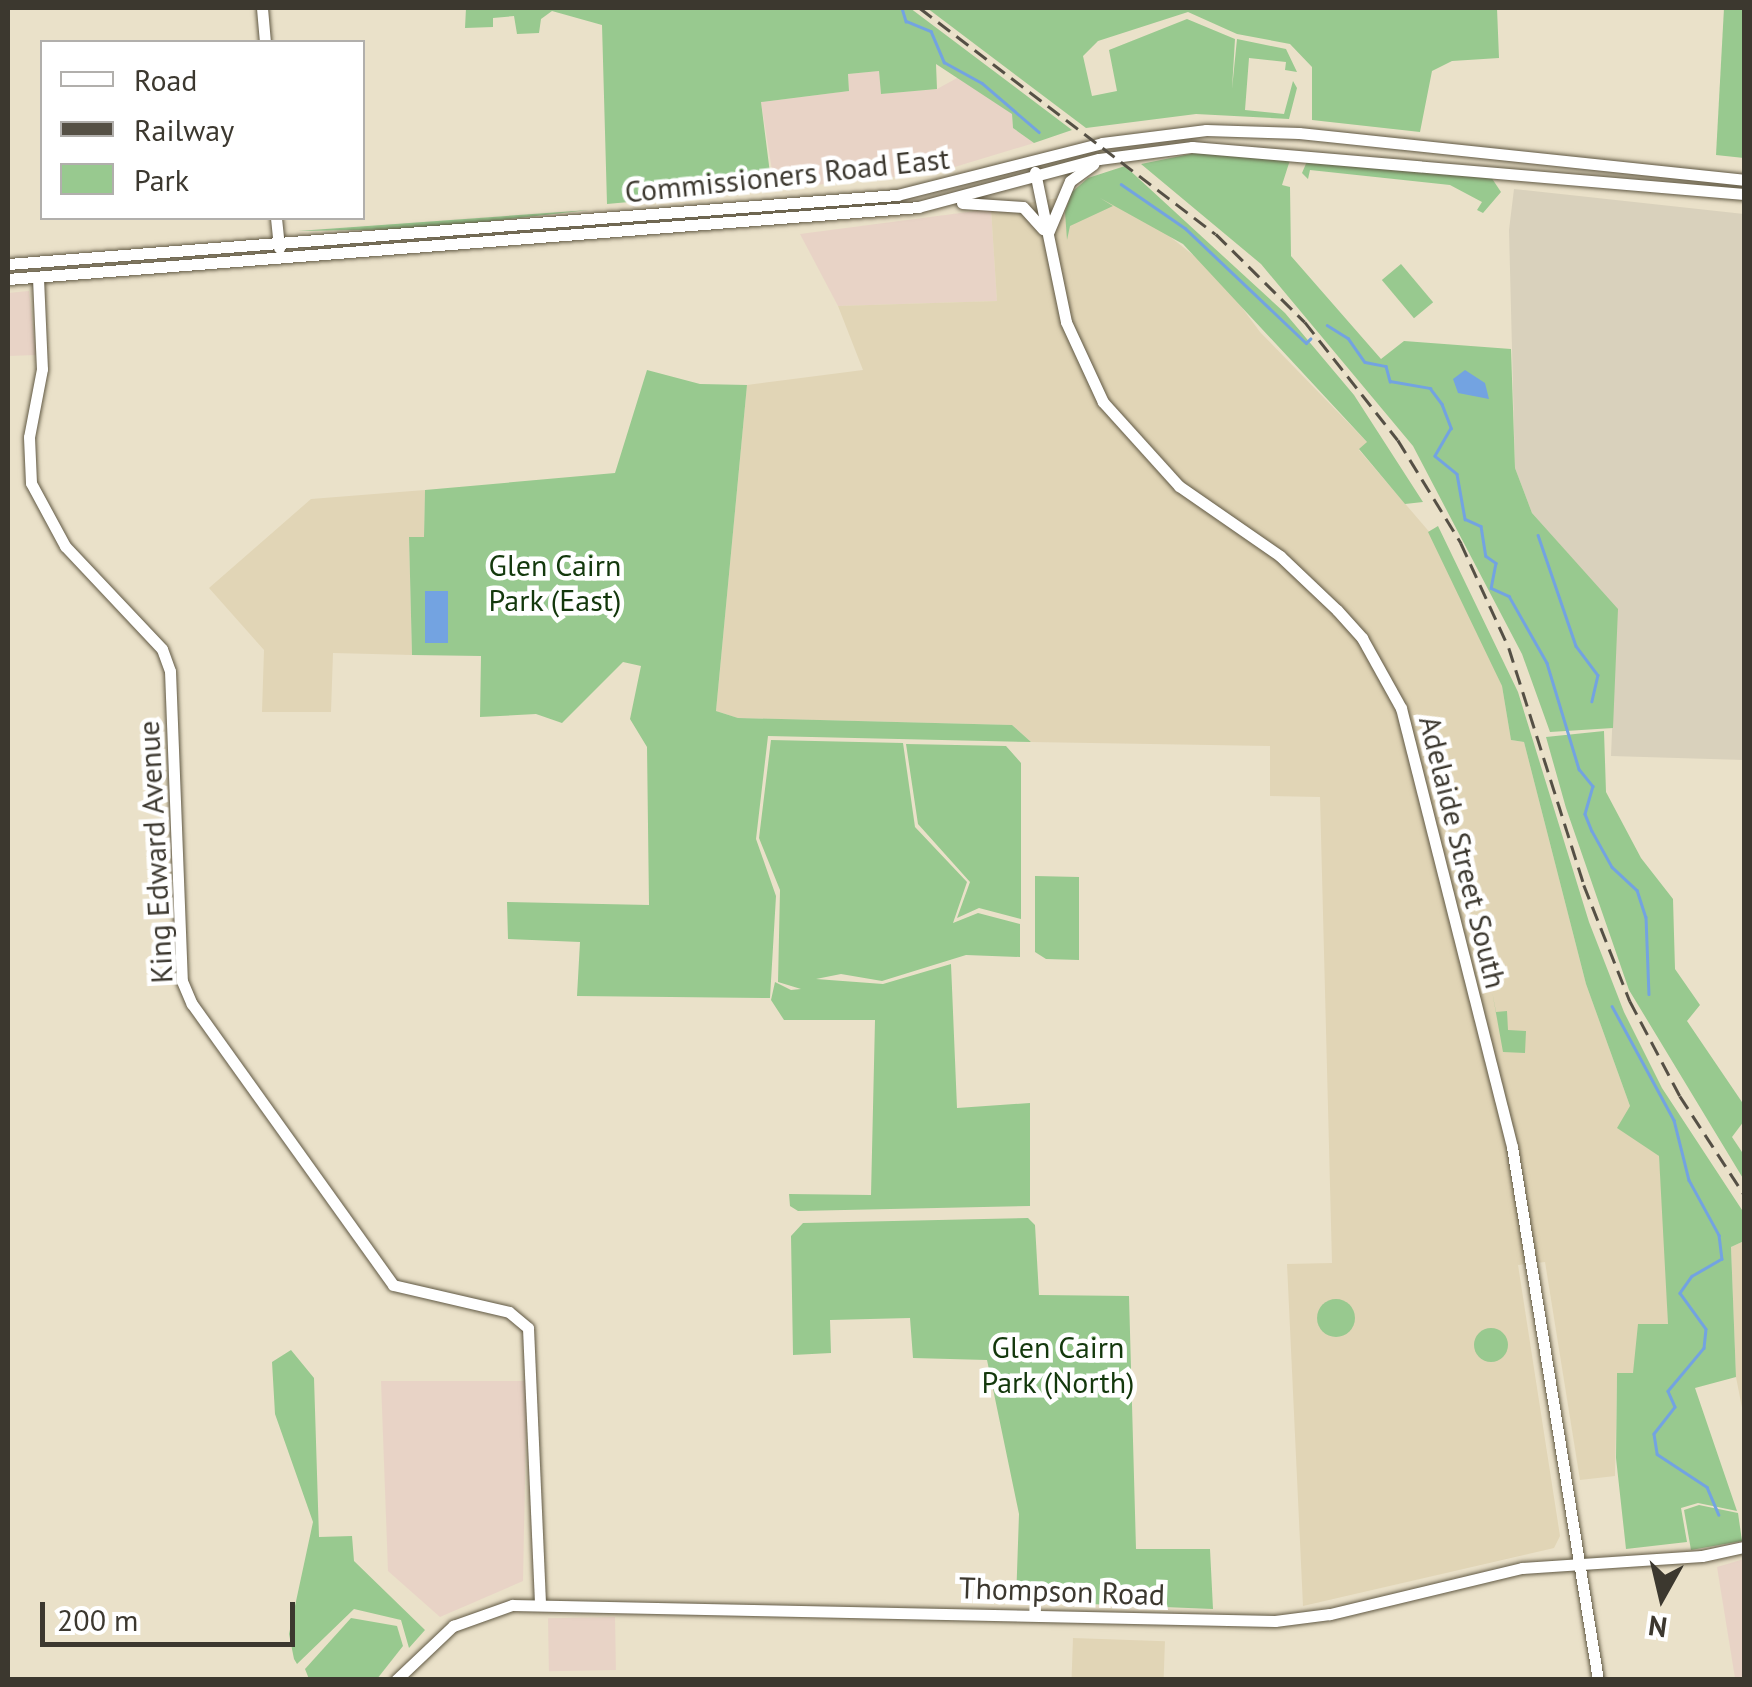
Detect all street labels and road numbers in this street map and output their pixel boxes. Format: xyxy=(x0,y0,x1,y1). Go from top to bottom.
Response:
street label: Commissioners Road East xyxy=(623,140,951,210)
street label: Adelaide Street South xyxy=(1412,712,1514,992)
street label: King Edward Avenue xyxy=(130,719,180,985)
street label: Thompson Road xyxy=(958,1569,1166,1613)

